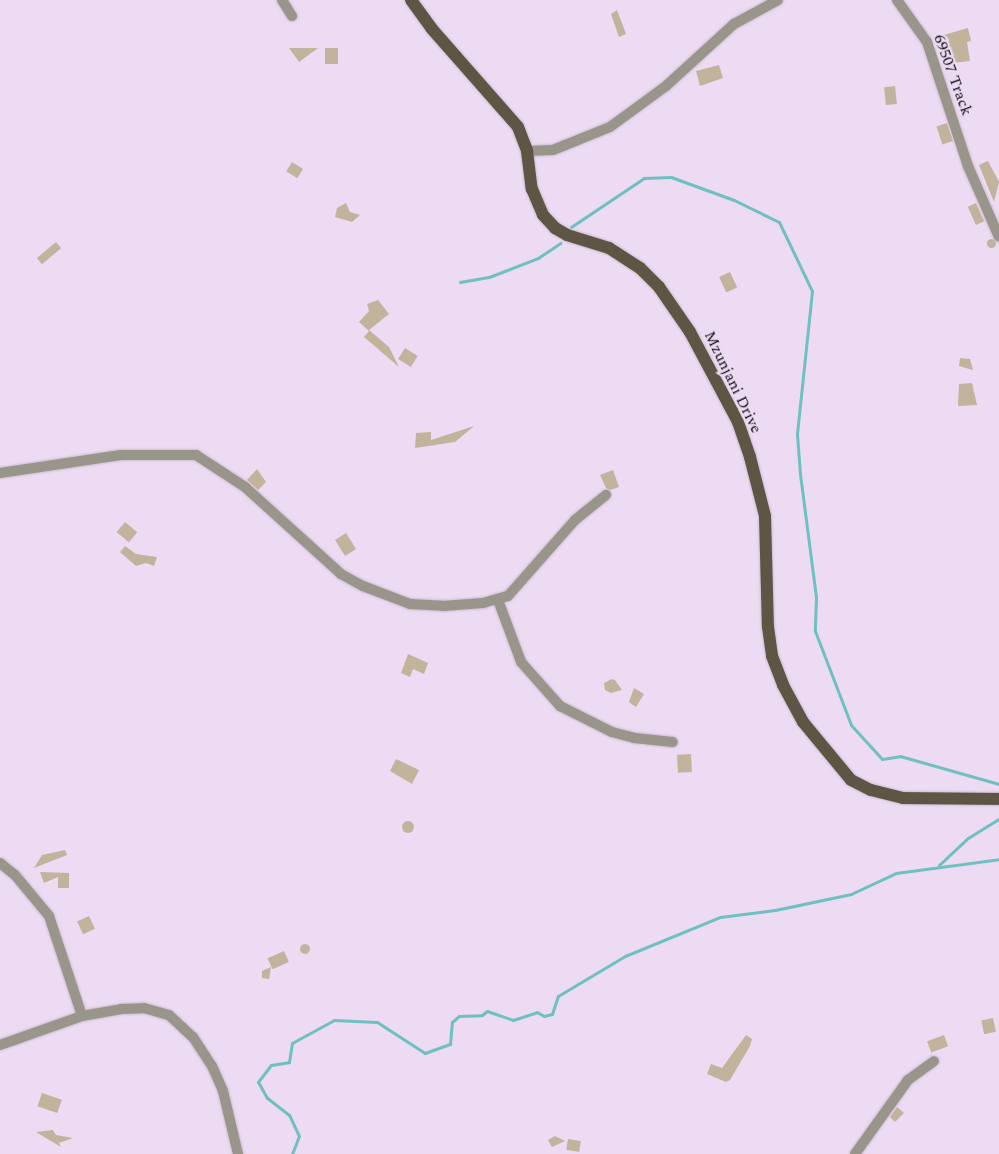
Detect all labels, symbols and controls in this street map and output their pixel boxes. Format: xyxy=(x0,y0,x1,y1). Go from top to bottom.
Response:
street label: 69507 Track xyxy=(929,32,977,118)
street label: Mzunjani Drive xyxy=(700,328,766,436)

